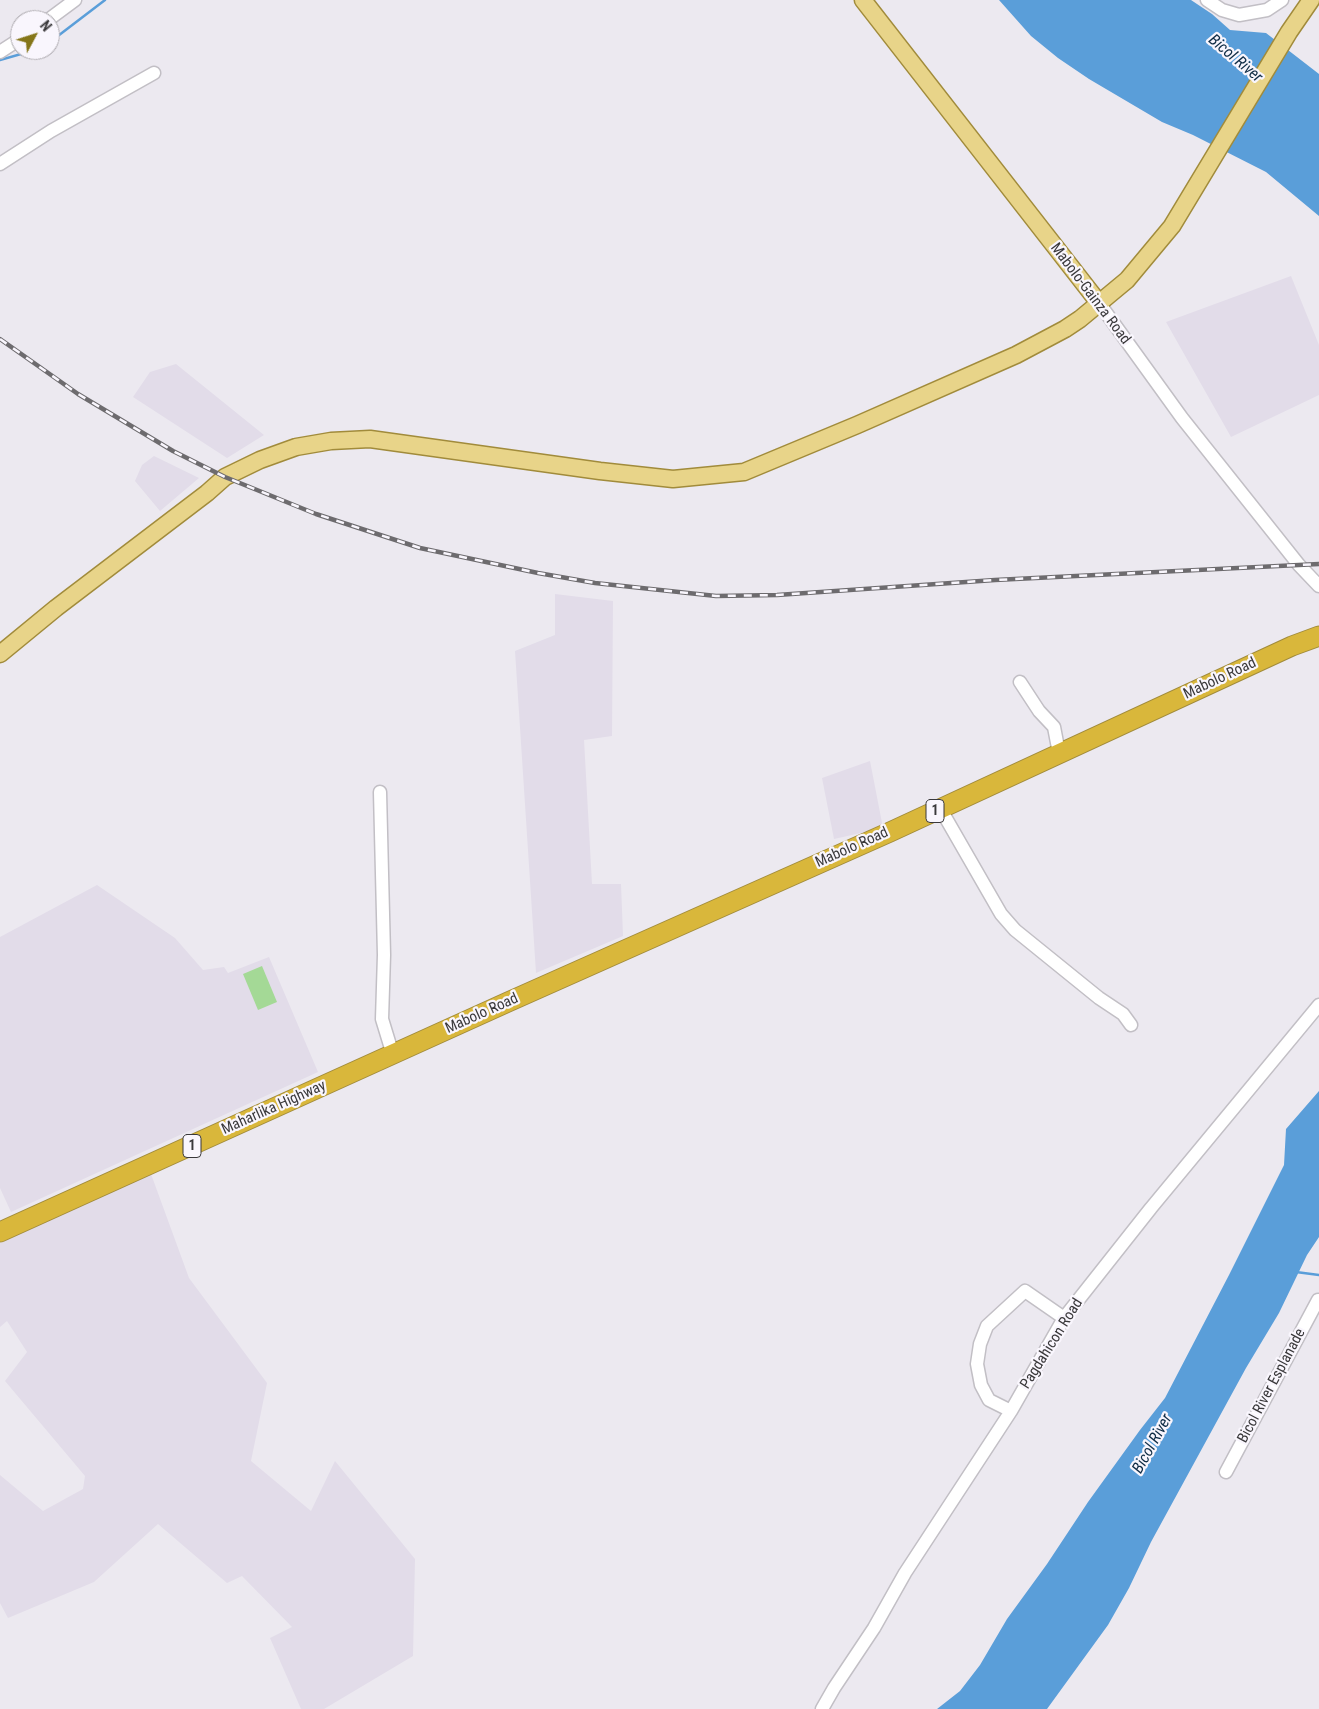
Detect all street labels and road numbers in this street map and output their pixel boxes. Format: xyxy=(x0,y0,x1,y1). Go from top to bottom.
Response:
street label: Mabolo-Gainza Road xyxy=(1046,240,1134,348)
street label: Mabolo Road xyxy=(1181,654,1259,704)
road number: 1 xyxy=(926,799,944,822)
street label: Mabolo Road xyxy=(813,824,891,872)
street label: Mabolo Road xyxy=(443,990,521,1038)
street label: Maharlika Highway xyxy=(219,1077,329,1139)
road number: 1 xyxy=(183,1134,201,1158)
street label: Pagdahicon Road xyxy=(1017,1295,1087,1393)
street label: Bicol River Esplanade xyxy=(1234,1326,1310,1446)

